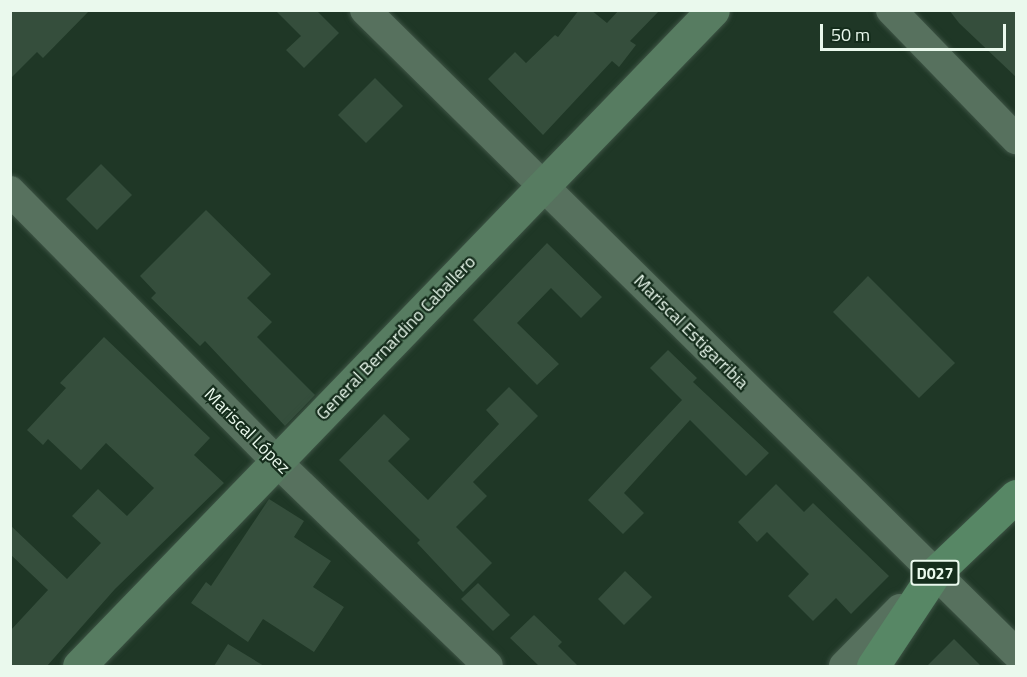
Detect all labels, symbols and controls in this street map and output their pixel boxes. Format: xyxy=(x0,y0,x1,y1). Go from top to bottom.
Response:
scale bar xyxy=(823,12,1009,50)
text: 50 m xyxy=(831,21,870,48)
street label: General Bernardino Caballero xyxy=(312,251,480,425)
street label: Mariscal Estigarribia xyxy=(629,270,753,394)
street label: Mariscal López xyxy=(200,384,294,478)
road number: D027 xyxy=(910,560,960,586)

